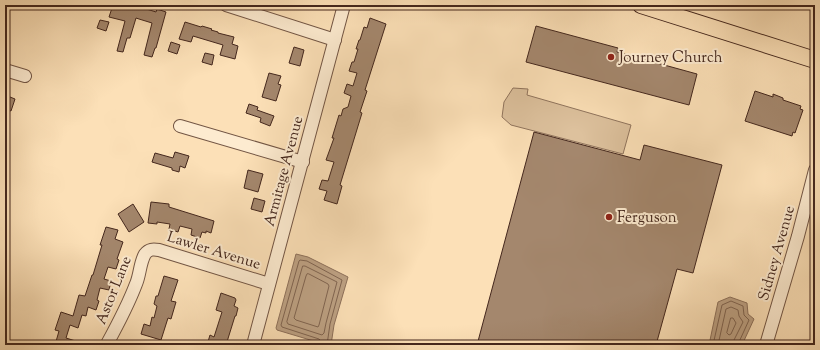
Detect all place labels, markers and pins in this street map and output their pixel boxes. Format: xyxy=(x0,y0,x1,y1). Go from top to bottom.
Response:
place label: Journey Church xyxy=(618,48,723,69)
marker: Journey Church xyxy=(606,52,616,62)
place label: Ferguson xyxy=(617,208,677,229)
marker: Ferguson xyxy=(604,212,614,222)

